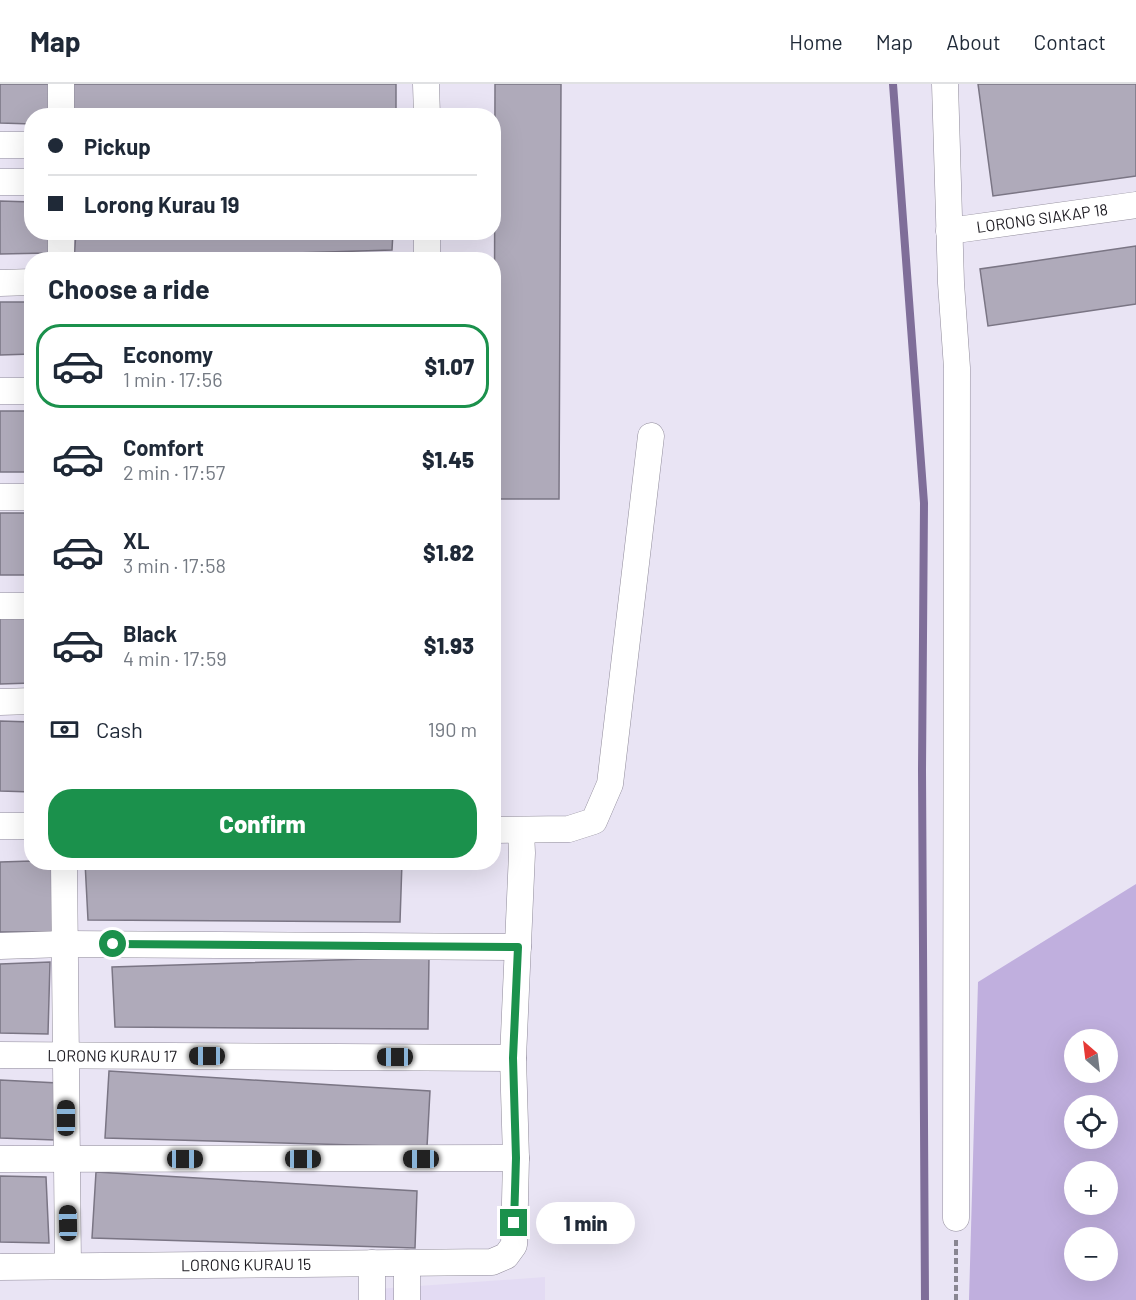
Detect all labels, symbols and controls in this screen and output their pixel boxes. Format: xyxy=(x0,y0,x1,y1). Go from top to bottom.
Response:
text: Map xyxy=(30,24,81,58)
text: Home xyxy=(789,29,843,54)
text: Map xyxy=(876,29,913,54)
text: About xyxy=(946,29,1001,54)
text: Contact xyxy=(1034,29,1106,54)
text: Pickup xyxy=(84,133,151,159)
text: Lorong Kurau 19 xyxy=(84,191,239,217)
street label: LORONG SIAKAP 18 xyxy=(975,199,1109,236)
text: Choose a ride xyxy=(48,272,210,304)
icon: car xyxy=(51,339,105,393)
text: Economy xyxy=(123,341,213,367)
text: $1.07 xyxy=(424,353,474,379)
text: 1 min · 17:56 xyxy=(123,367,222,391)
icon: car xyxy=(51,432,105,486)
text: Comfort xyxy=(123,434,204,460)
text: $1.45 xyxy=(422,446,474,472)
text: 2 min · 17:57 xyxy=(123,460,225,484)
icon: car xyxy=(51,525,105,579)
text: XL xyxy=(123,527,149,553)
text: $1.82 xyxy=(423,539,474,565)
text: 3 min · 17:58 xyxy=(123,553,226,577)
icon: car xyxy=(51,618,105,672)
text: Black xyxy=(123,620,177,646)
text: $1.93 xyxy=(424,632,474,658)
text: 4 min · 17:59 xyxy=(123,646,227,670)
icon: cash xyxy=(48,713,81,746)
text: Cash xyxy=(96,716,143,742)
text: 190 m xyxy=(428,717,477,741)
button: Confirm xyxy=(48,789,477,858)
route start xyxy=(99,930,126,957)
north arrow xyxy=(1064,1029,1118,1083)
map controls xyxy=(1064,1029,1118,1281)
street label: LORONG KURAU 17 xyxy=(47,1045,177,1065)
car xyxy=(189,1047,225,1065)
car xyxy=(377,1048,413,1066)
button: locate xyxy=(1064,1095,1118,1149)
car xyxy=(57,1100,75,1136)
car xyxy=(167,1150,203,1168)
car xyxy=(285,1150,321,1168)
car xyxy=(403,1150,439,1168)
button: + xyxy=(1064,1161,1118,1215)
callout: 1 min xyxy=(535,1202,634,1244)
car xyxy=(59,1205,77,1241)
route end xyxy=(500,1209,527,1236)
text: 1 min xyxy=(564,1211,607,1235)
button: − xyxy=(1064,1227,1118,1281)
street label: LORONG KURAU 15 xyxy=(181,1254,311,1274)

